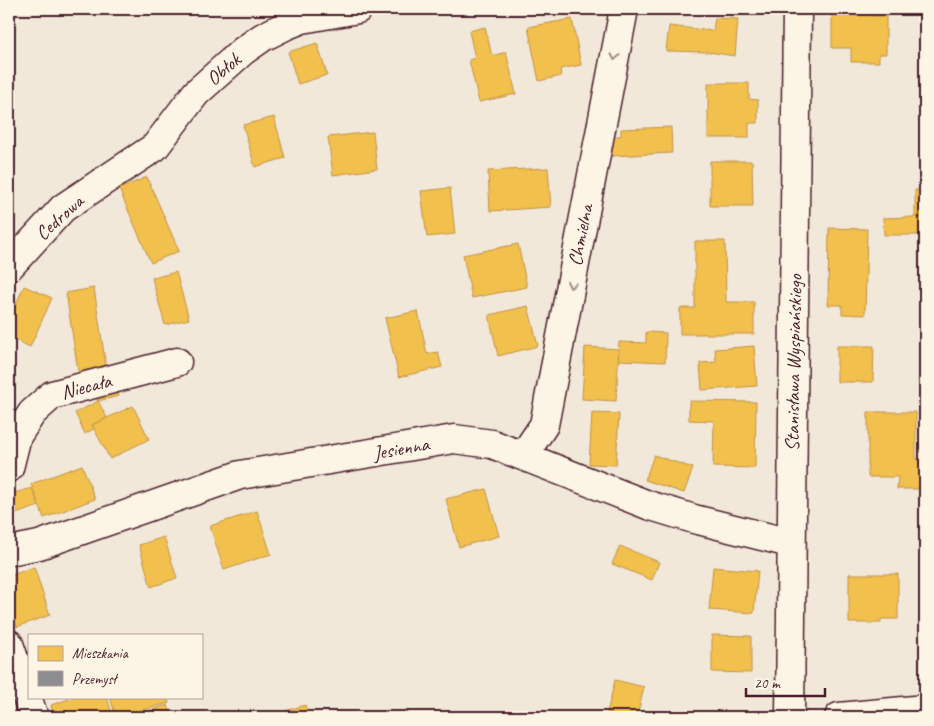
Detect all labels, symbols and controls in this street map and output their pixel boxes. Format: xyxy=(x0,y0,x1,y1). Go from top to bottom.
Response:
street label: Obłok xyxy=(201,47,247,91)
one-way arrow xyxy=(610,52,620,61)
street label: Cedrowa xyxy=(30,188,90,246)
street label: Chmielna xyxy=(562,201,599,268)
street label: Stanisława Wyspiańskiego xyxy=(779,273,808,452)
one-way arrow xyxy=(566,280,576,289)
street label: Niecała xyxy=(58,368,115,405)
street label: Jesienna xyxy=(370,431,432,466)
legend xyxy=(28,634,202,698)
text: Mieszkania xyxy=(72,644,129,663)
scale bar xyxy=(746,666,825,698)
text: Przemysł xyxy=(72,670,119,689)
text: 20 m xyxy=(754,674,781,693)

